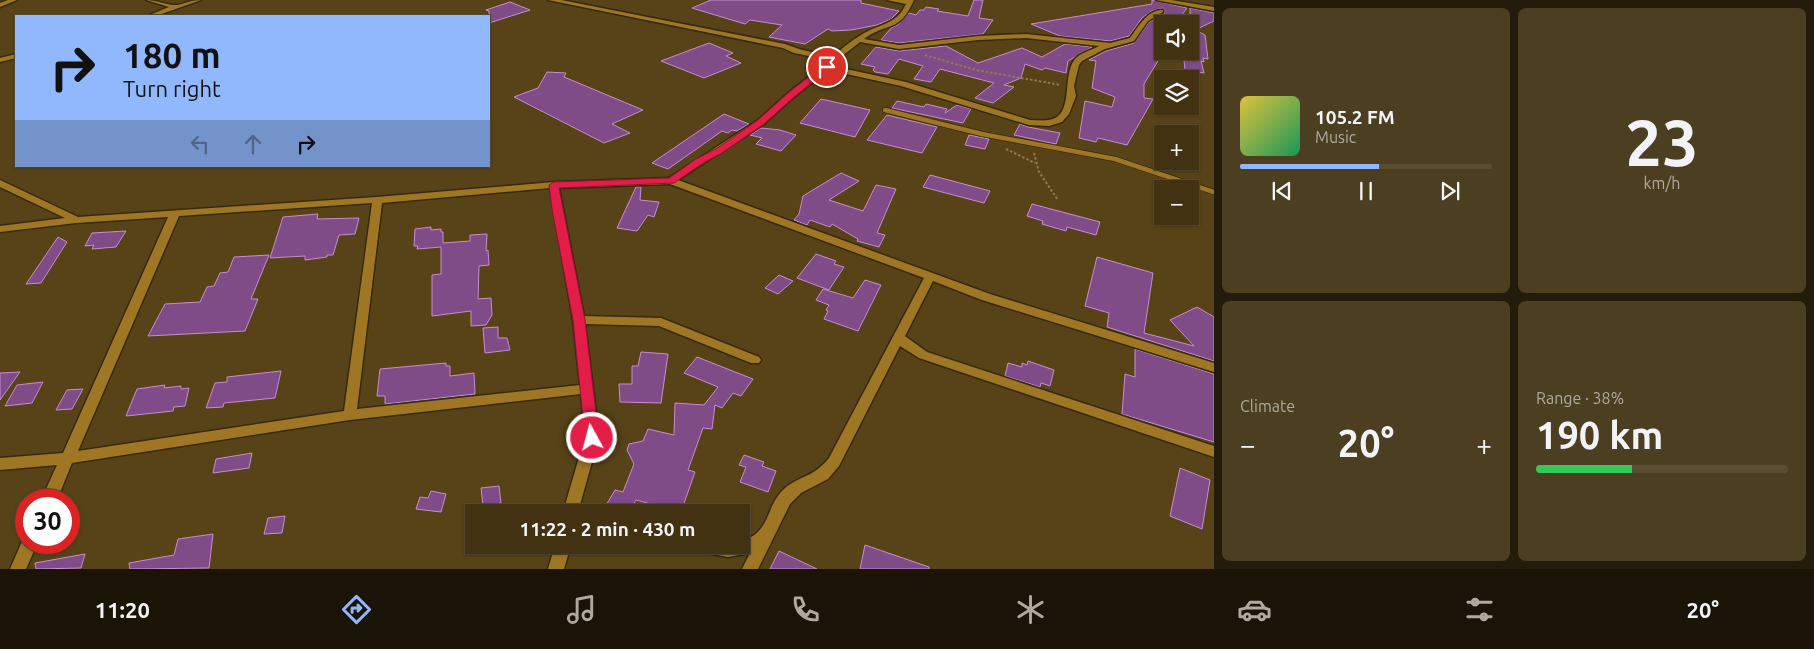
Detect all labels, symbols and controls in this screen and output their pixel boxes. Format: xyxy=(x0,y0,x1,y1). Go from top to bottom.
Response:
map controls xyxy=(1154,15,1199,225)
button: sound xyxy=(1154,15,1199,60)
icon: right xyxy=(40,35,105,100)
text: 180 m xyxy=(123,35,221,75)
pin xyxy=(806,46,848,88)
icon: arrive xyxy=(813,53,841,81)
button: layers xyxy=(1154,70,1199,115)
text: Turn right xyxy=(123,76,221,101)
text: 23 xyxy=(1625,105,1699,178)
text: 105.2 FM xyxy=(1315,106,1395,128)
button: + xyxy=(1154,125,1199,170)
text: Music xyxy=(1315,128,1356,146)
icon: left xyxy=(186,130,214,158)
icon: ahead xyxy=(239,130,267,158)
icon: right xyxy=(292,130,320,158)
text: km/h xyxy=(1644,174,1680,192)
icon: previous xyxy=(1268,177,1296,205)
icon: pause xyxy=(1352,177,1380,205)
icon: next xyxy=(1436,177,1464,205)
button: − xyxy=(1154,180,1199,225)
text: Range · 38% xyxy=(1536,389,1624,407)
text: Climate xyxy=(1240,397,1295,415)
position arrow xyxy=(565,411,617,463)
text: 190 km xyxy=(1536,414,1663,456)
text: 20° xyxy=(1338,422,1394,464)
text: − xyxy=(1240,429,1256,460)
text: + xyxy=(1476,429,1492,460)
speed limit sign: 30 xyxy=(15,489,80,554)
text: 11:22 · 2 min · 430 m xyxy=(520,518,695,540)
icon: directions xyxy=(339,592,374,627)
icon: music xyxy=(564,592,599,627)
icon: phone xyxy=(788,592,823,627)
icon: climate xyxy=(1013,592,1048,627)
icon: car xyxy=(1237,592,1272,627)
icon: filters xyxy=(1462,592,1497,627)
text: 11:20 xyxy=(95,597,150,622)
text: 20° xyxy=(1687,597,1719,622)

